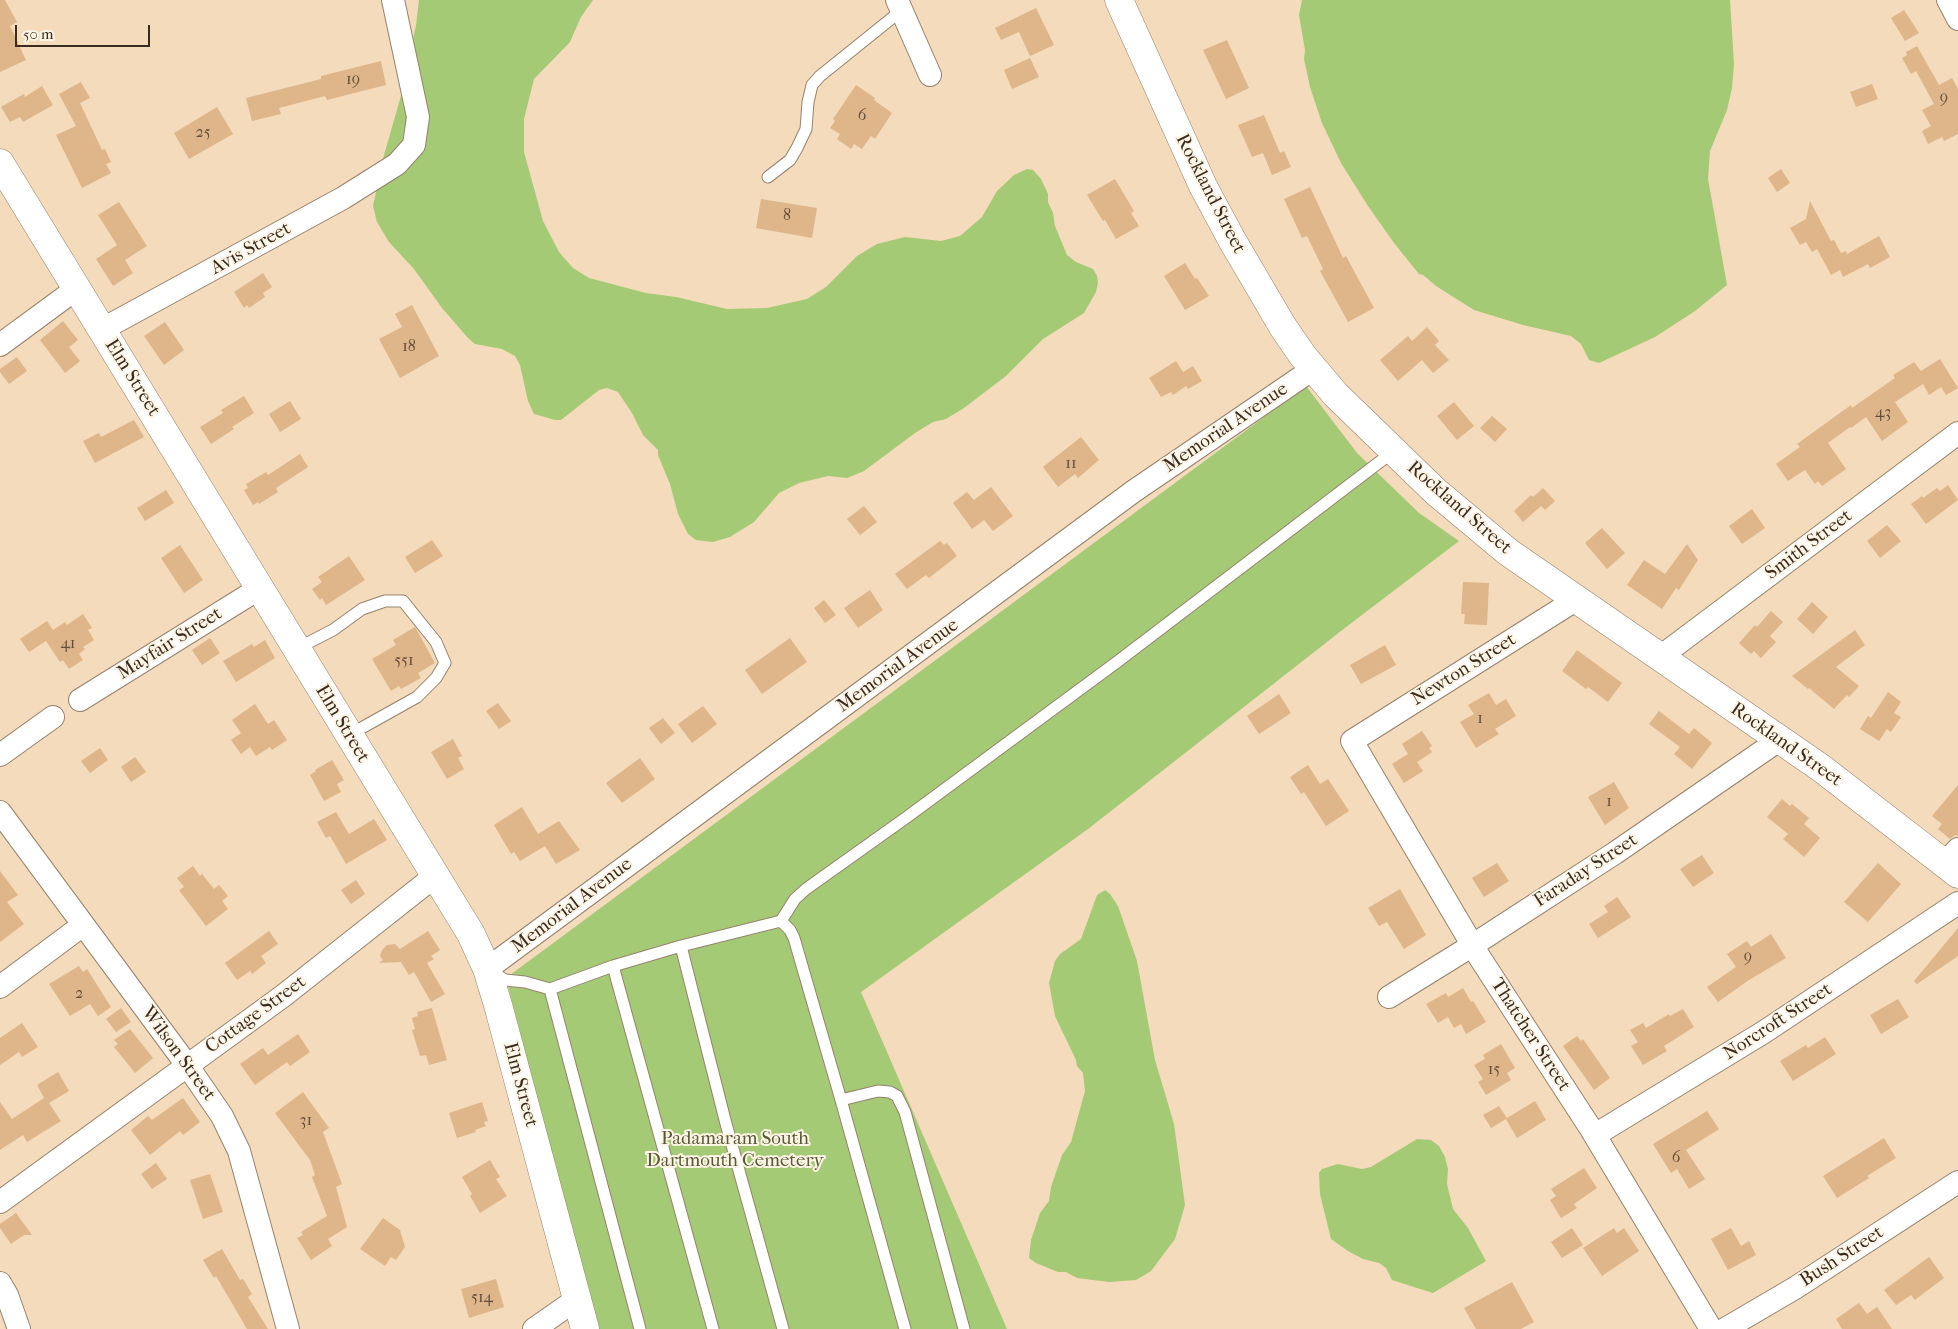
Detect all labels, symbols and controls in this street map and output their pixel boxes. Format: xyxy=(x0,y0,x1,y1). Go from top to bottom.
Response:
scale bar xyxy=(18,15,152,47)
text: 50 m xyxy=(23,25,53,43)
house number: 19 xyxy=(346,70,360,90)
house number: 9 xyxy=(1940,88,1948,108)
house number: 6 xyxy=(858,106,866,126)
house number: 25 xyxy=(195,123,211,143)
street label: Rockland Street xyxy=(1170,131,1250,257)
house number: 8 xyxy=(783,206,791,226)
street label: Avis Street xyxy=(207,218,295,280)
street label: Elm Street xyxy=(99,335,165,421)
house number: 18 xyxy=(402,337,416,357)
street label: Memorial Avenue xyxy=(1160,378,1292,478)
house number: 43 xyxy=(1875,403,1891,423)
house number: 11 xyxy=(1065,454,1077,474)
street label: Rockland Street xyxy=(1402,456,1516,560)
street label: Smith Street xyxy=(1761,505,1857,585)
street label: Mayfair Street xyxy=(114,603,226,685)
street label: Memorial Avenue xyxy=(833,614,963,718)
street label: Newton Street xyxy=(1408,629,1520,711)
house number: 41 xyxy=(60,634,76,654)
house number: 551 xyxy=(394,651,414,671)
street label: Elm Street xyxy=(310,681,374,767)
street label: Rockland Street xyxy=(1726,698,1846,792)
house number: 1 xyxy=(1477,709,1483,729)
house number: 1 xyxy=(1606,792,1612,812)
street label: Faraday Street xyxy=(1530,829,1642,913)
street label: Memorial Avenue xyxy=(507,853,637,959)
house number: 9 xyxy=(1744,947,1752,967)
street label: Cottage Street xyxy=(201,971,311,1059)
street label: Thatcher Street xyxy=(1485,974,1575,1096)
street label: Norcroft Street xyxy=(1720,978,1836,1066)
house number: 2 xyxy=(75,984,83,1004)
street label: Wilson Street xyxy=(136,1002,220,1106)
street label: Elm Street xyxy=(498,1040,542,1130)
house number: 15 xyxy=(1488,1060,1500,1080)
house number: 31 xyxy=(300,1111,312,1131)
park label: Padamaram South Dartmouth Cemetery xyxy=(646,1128,824,1172)
house number: 6 xyxy=(1672,1148,1680,1168)
street label: Bush Street xyxy=(1796,1222,1888,1292)
house number: 514 xyxy=(471,1288,493,1308)

